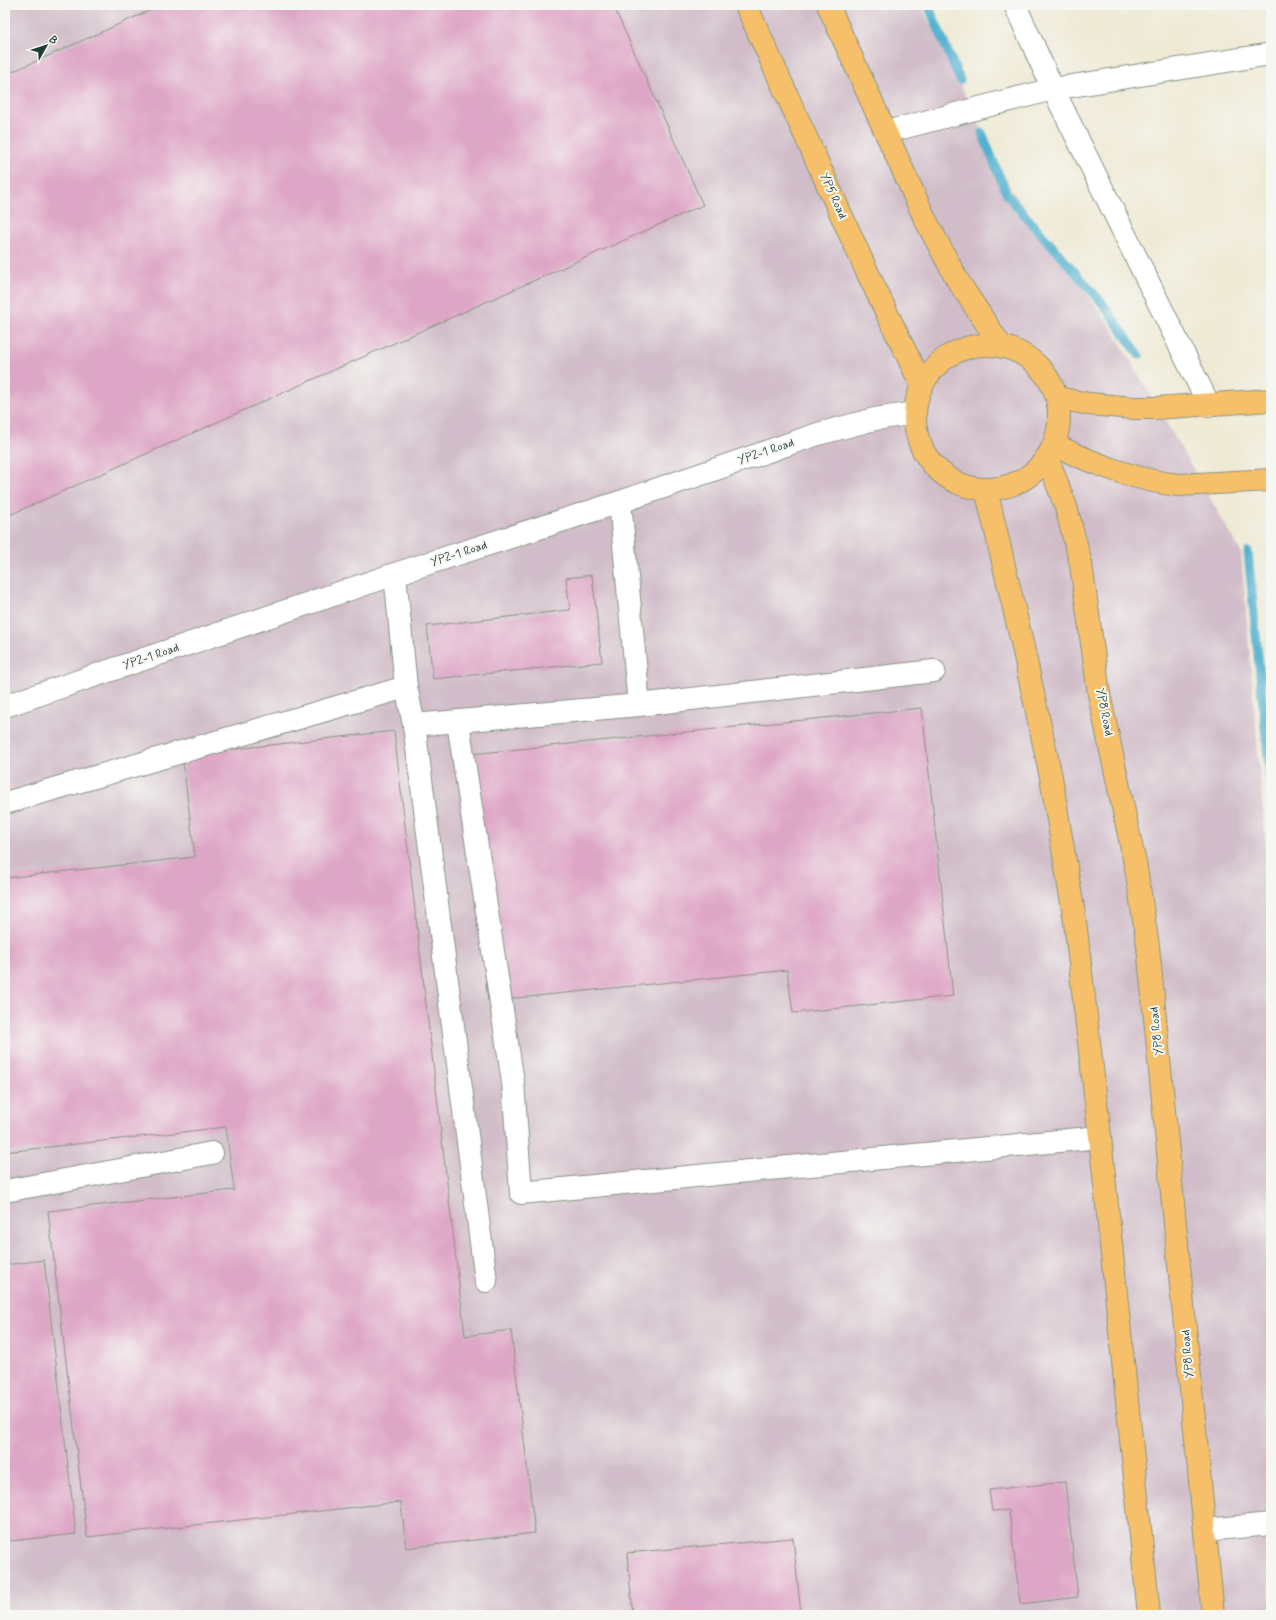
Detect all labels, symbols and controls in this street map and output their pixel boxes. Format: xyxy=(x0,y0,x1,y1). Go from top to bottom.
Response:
north arrow xyxy=(26,26,66,66)
text: B xyxy=(45,33,61,47)
street label: YP5 Road xyxy=(816,170,850,222)
street label: YP2-1 Road xyxy=(736,435,796,469)
street label: YP2-1 Road xyxy=(429,537,489,571)
street label: YP2-1 Road xyxy=(121,640,181,674)
street label: YP8 Road xyxy=(1092,687,1116,737)
street label: YP8 Road xyxy=(1147,1006,1167,1056)
street label: YP8 Road xyxy=(1178,1329,1198,1379)

